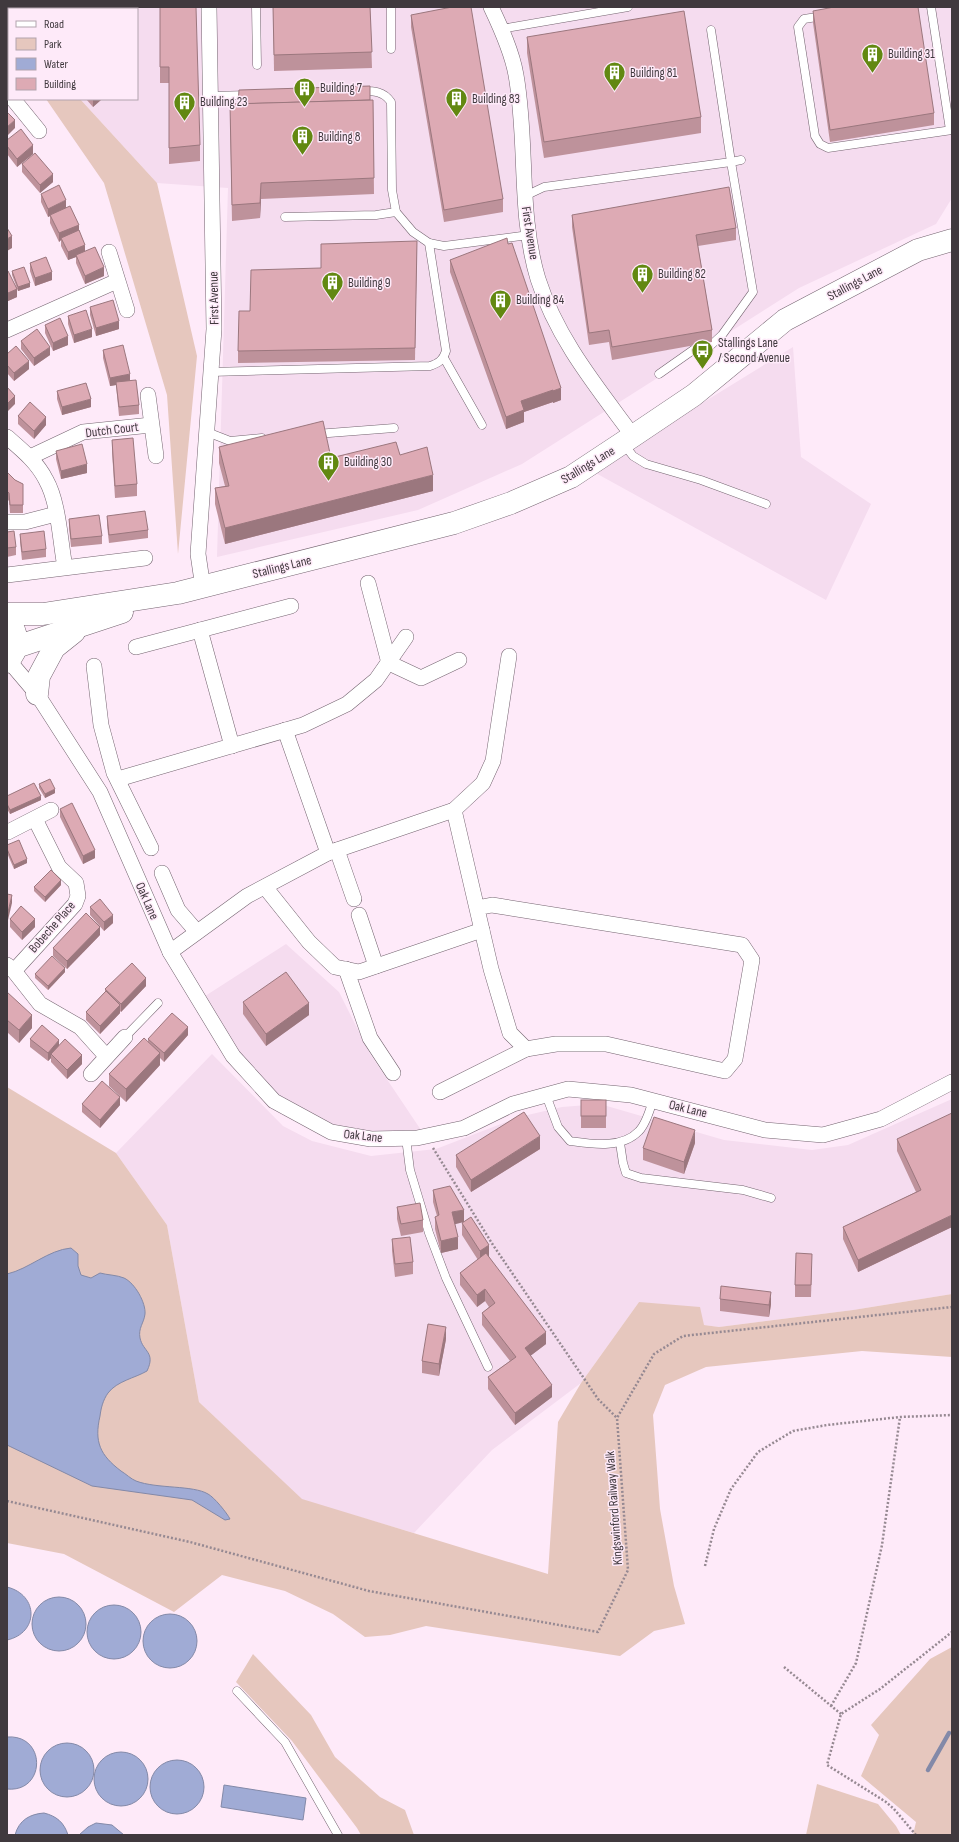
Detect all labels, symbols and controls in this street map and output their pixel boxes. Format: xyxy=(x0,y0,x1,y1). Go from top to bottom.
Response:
legend xyxy=(8,8,138,100)
text: Road xyxy=(44,17,64,32)
text: Park xyxy=(44,37,62,52)
building icon: Building 31 xyxy=(860,41,886,74)
place label: Building 31 xyxy=(888,46,935,62)
text: Water xyxy=(44,57,68,72)
building icon: Building 81 xyxy=(601,60,627,93)
place label: Building 81 xyxy=(630,65,677,81)
building icon: Building 7 xyxy=(291,75,317,108)
text: Building xyxy=(44,77,76,92)
place label: Building 7 xyxy=(320,80,363,96)
building icon: Building 83 xyxy=(444,86,470,119)
building icon: Building 23 xyxy=(171,89,197,122)
place label: Building 83 xyxy=(472,91,520,107)
place label: Building 23 xyxy=(200,94,248,110)
building icon: Building 8 xyxy=(289,124,315,157)
place label: Building 8 xyxy=(318,129,361,145)
street label: First Avenue xyxy=(518,205,542,261)
building icon: Building 82 xyxy=(630,261,656,294)
street label: Stallings Lane xyxy=(825,262,885,304)
place label: Building 82 xyxy=(658,266,706,282)
building icon: Building 9 xyxy=(320,270,346,303)
street label: First Avenue xyxy=(206,271,222,325)
place label: Building 9 xyxy=(348,275,391,291)
building icon: Building 84 xyxy=(488,287,514,320)
place label: Building 84 xyxy=(516,292,565,308)
place label: Stallings Lane / Second Avenue xyxy=(718,335,790,366)
bus stop icon: Stallings Lane / Second Avenue xyxy=(689,337,715,370)
street label: Dutch Court xyxy=(85,419,139,441)
street label: Stallings Lane xyxy=(558,443,618,487)
building icon: Building 30 xyxy=(315,449,341,482)
place label: Building 30 xyxy=(344,454,392,470)
street label: Stallings Lane xyxy=(251,552,313,582)
street label: Oak Lane xyxy=(132,880,162,922)
street label: Bobeche Place xyxy=(25,898,79,956)
street label: Oak Lane xyxy=(667,1097,709,1121)
street label: Oak Lane xyxy=(343,1126,383,1146)
street label: Kingswinford Railway Walk xyxy=(602,1450,626,1566)

